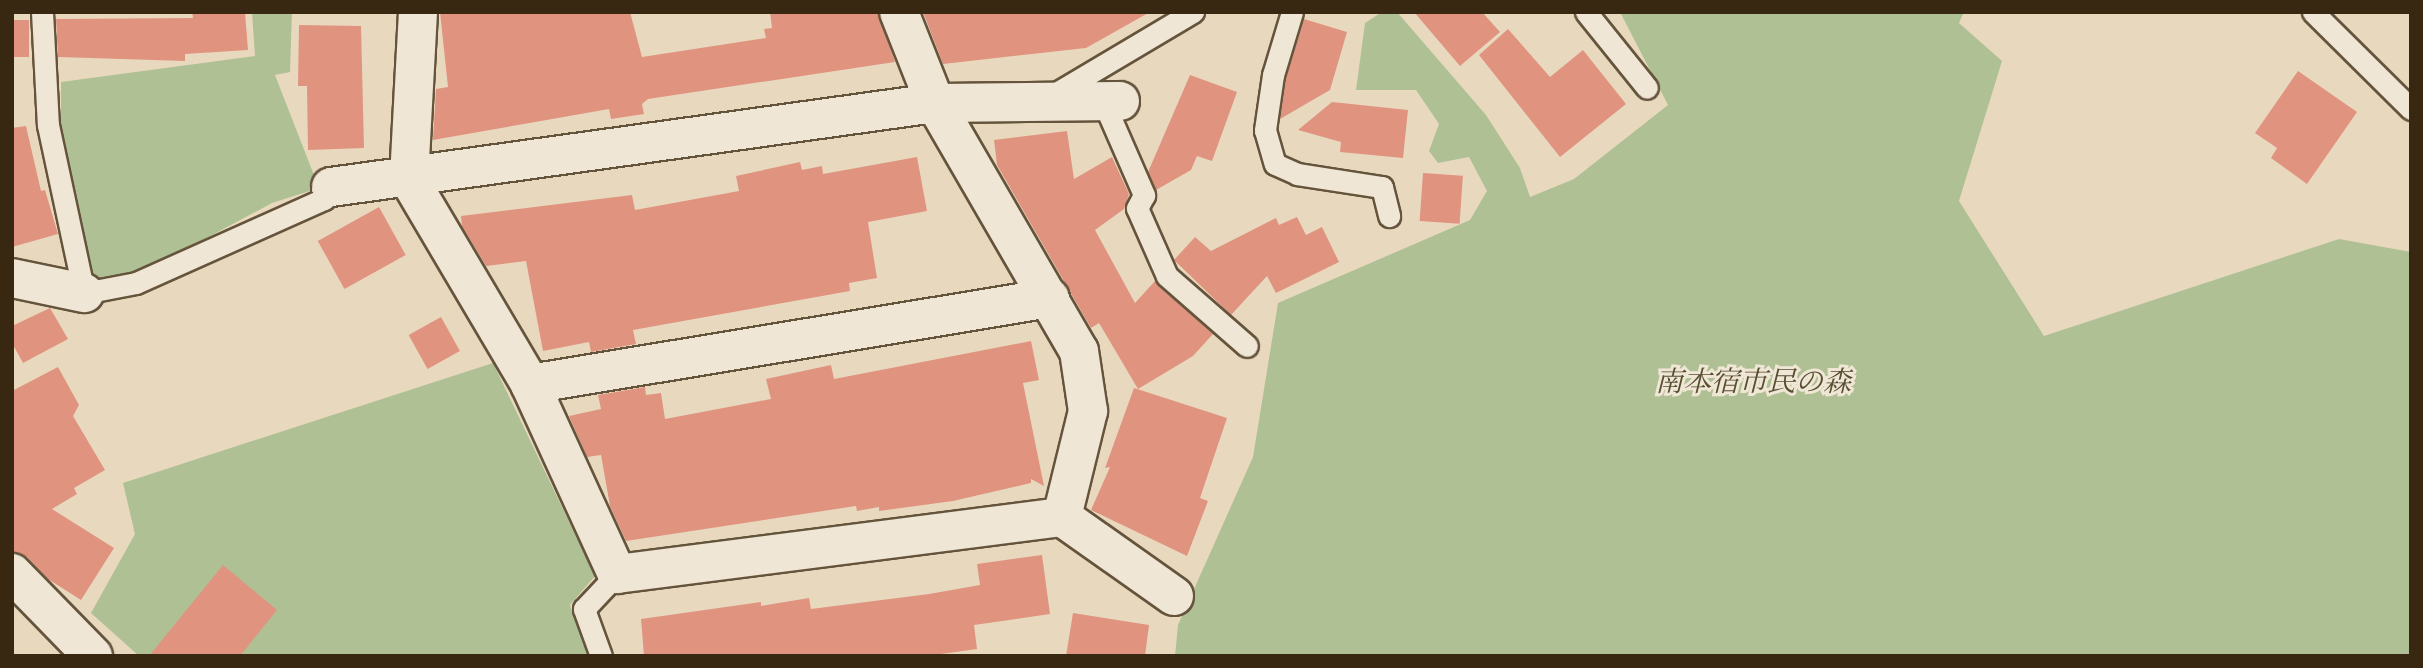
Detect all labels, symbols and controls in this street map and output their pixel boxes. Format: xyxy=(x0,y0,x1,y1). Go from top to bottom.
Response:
park label: 南本宿市民の森 xyxy=(1655,366,1851,400)

